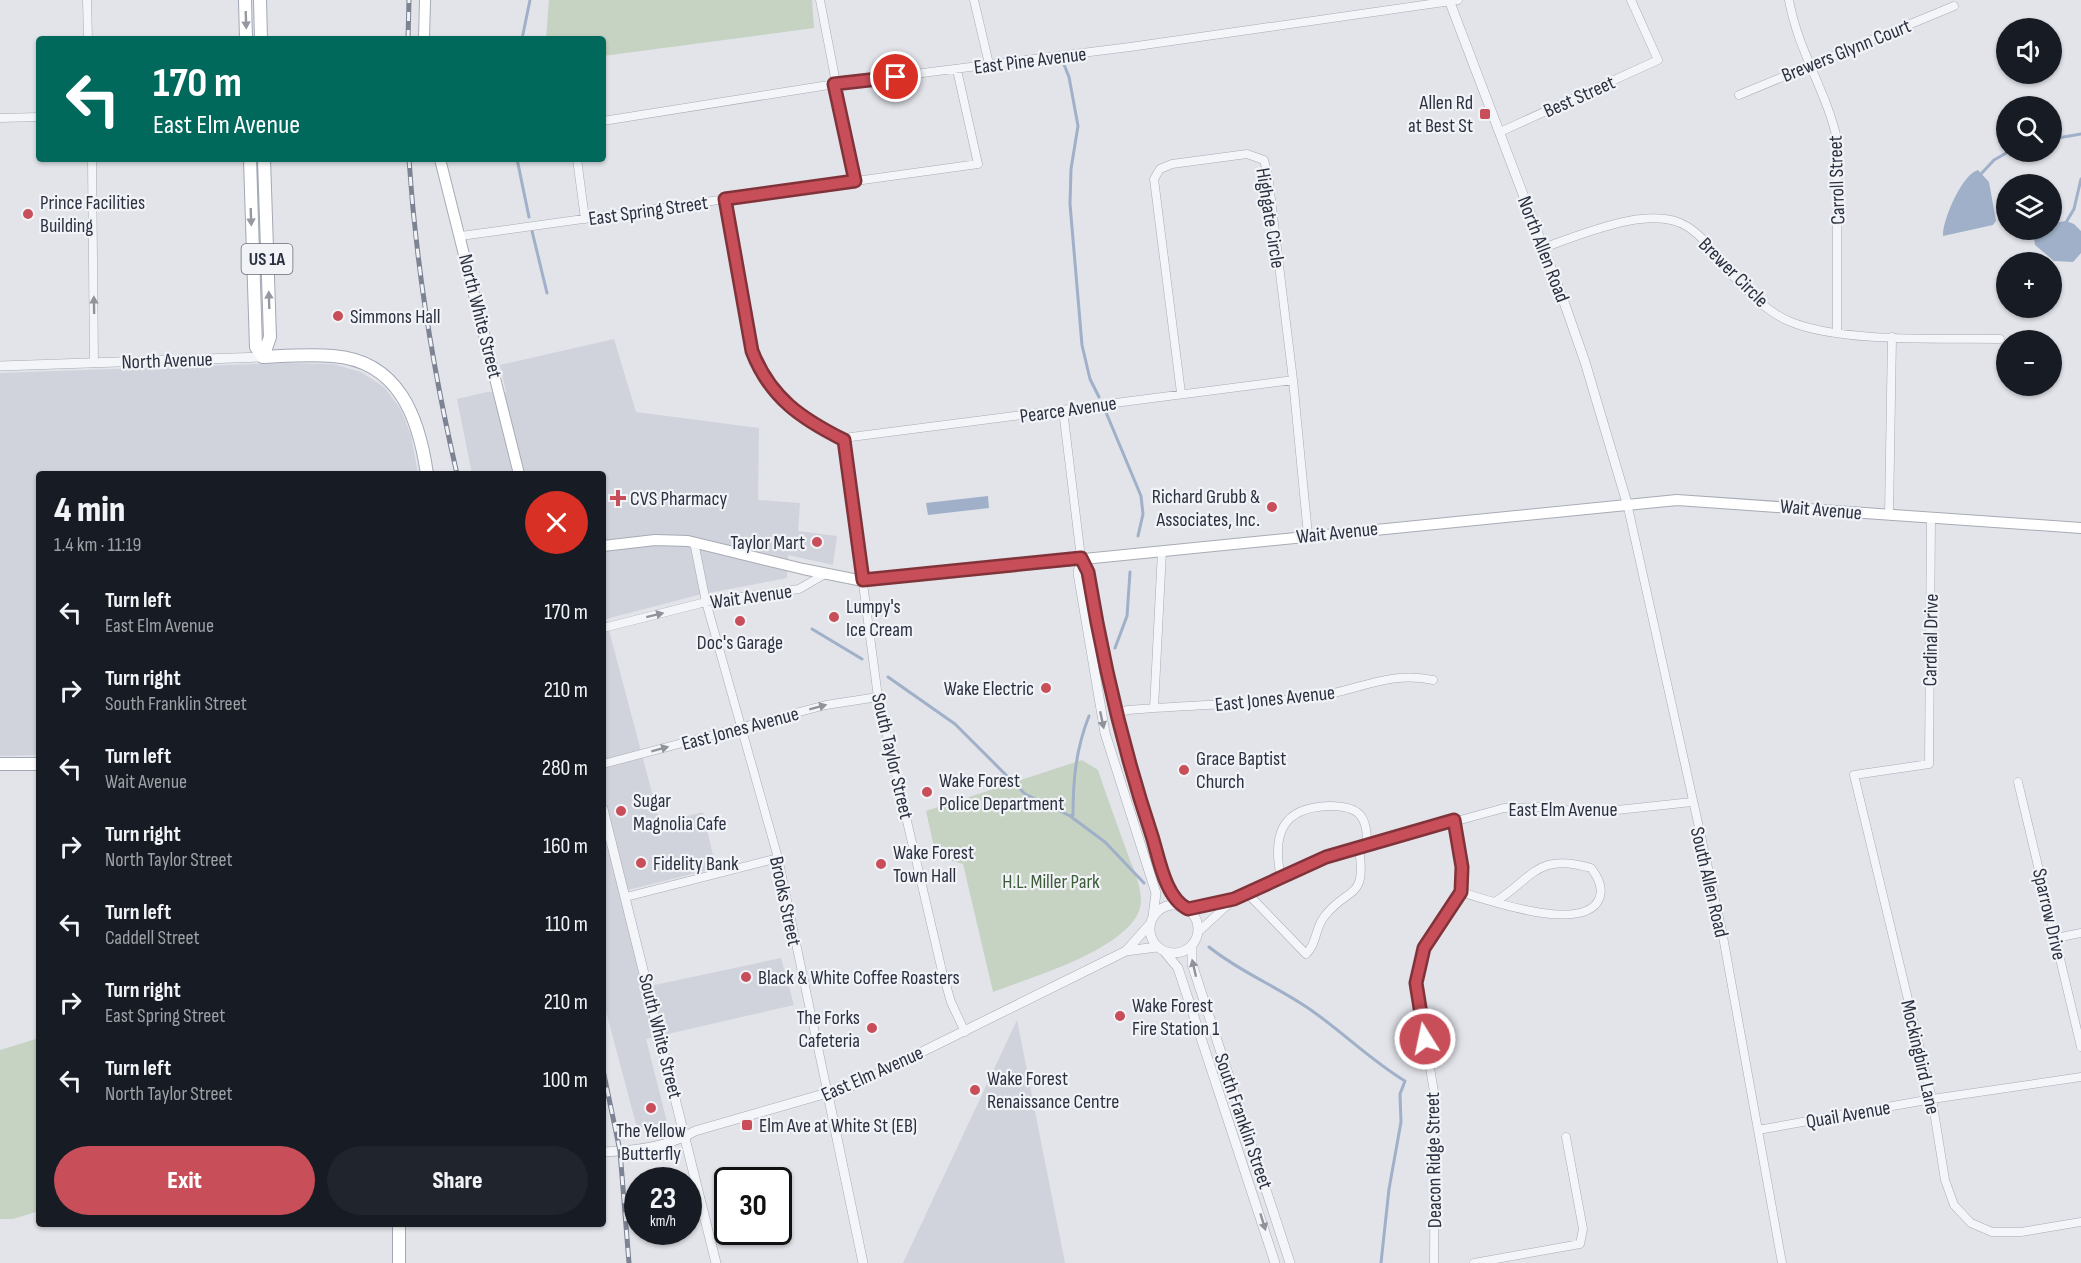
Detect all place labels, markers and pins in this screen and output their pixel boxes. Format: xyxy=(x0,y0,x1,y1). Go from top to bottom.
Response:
pin xyxy=(870,51,921,102)
place label: Allen Rd at Best St xyxy=(1408,91,1473,138)
marker: Allen Rd at Best St xyxy=(1478,107,1492,121)
place label: Prince Facilities Building xyxy=(40,191,145,238)
marker: Prince Facilities Building xyxy=(21,207,35,221)
place label: Simmons Hall xyxy=(350,305,440,329)
marker: Simmons Hall xyxy=(331,309,345,323)
place label: Richard Grubb & Associates, Inc. xyxy=(1152,485,1260,532)
place label: CVS Pharmacy xyxy=(630,487,727,511)
marker: CVS Pharmacy xyxy=(611,491,625,505)
marker: Richard Grubb & Associates, Inc. xyxy=(1265,500,1279,514)
place label: Taylor Mart xyxy=(730,531,805,555)
marker: Taylor Mart xyxy=(810,535,824,549)
place label: Lumpy's Ice Cream xyxy=(846,595,913,642)
marker: Lumpy's Ice Cream xyxy=(827,610,841,624)
marker: Doc's Garage xyxy=(733,614,747,628)
place label: Doc's Garage xyxy=(697,631,783,655)
place label: Wake Electric xyxy=(944,677,1034,701)
marker: Wake Electric xyxy=(1039,681,1053,695)
place label: Grace Baptist Church xyxy=(1196,747,1286,794)
marker: Grace Baptist Church xyxy=(1177,763,1191,777)
place label: Wake Forest Police Department xyxy=(939,769,1064,816)
marker: Wake Forest Police Department xyxy=(920,785,934,799)
place label: Sugar Magnolia Cafe xyxy=(633,789,727,836)
marker: Sugar Magnolia Cafe xyxy=(614,804,628,818)
place label: Wake Forest Town Hall xyxy=(893,841,974,888)
place label: Fidelity Bank xyxy=(653,852,739,876)
marker: Fidelity Bank xyxy=(634,856,648,870)
marker: Wake Forest Town Hall xyxy=(874,857,888,871)
place label: Black & White Coffee Roasters xyxy=(758,966,960,990)
marker: Black & White Coffee Roasters xyxy=(739,970,753,984)
place label: Wake Forest Fire Station 1 xyxy=(1132,994,1219,1041)
place label: The Forks Cafeteria xyxy=(796,1006,860,1053)
marker: Wake Forest Fire Station 1 xyxy=(1113,1009,1127,1023)
marker: The Forks Cafeteria xyxy=(865,1021,879,1035)
place label: Wake Forest Renaissance Centre xyxy=(987,1067,1119,1114)
marker: Wake Forest Renaissance Centre xyxy=(968,1083,982,1097)
marker: The Yellow Butterfly xyxy=(644,1101,658,1115)
place label: Elm Ave at White St (EB) xyxy=(759,1114,917,1138)
marker: Elm Ave at White St (EB) xyxy=(740,1118,754,1132)
place label: The Yellow Butterfly xyxy=(616,1119,686,1166)

